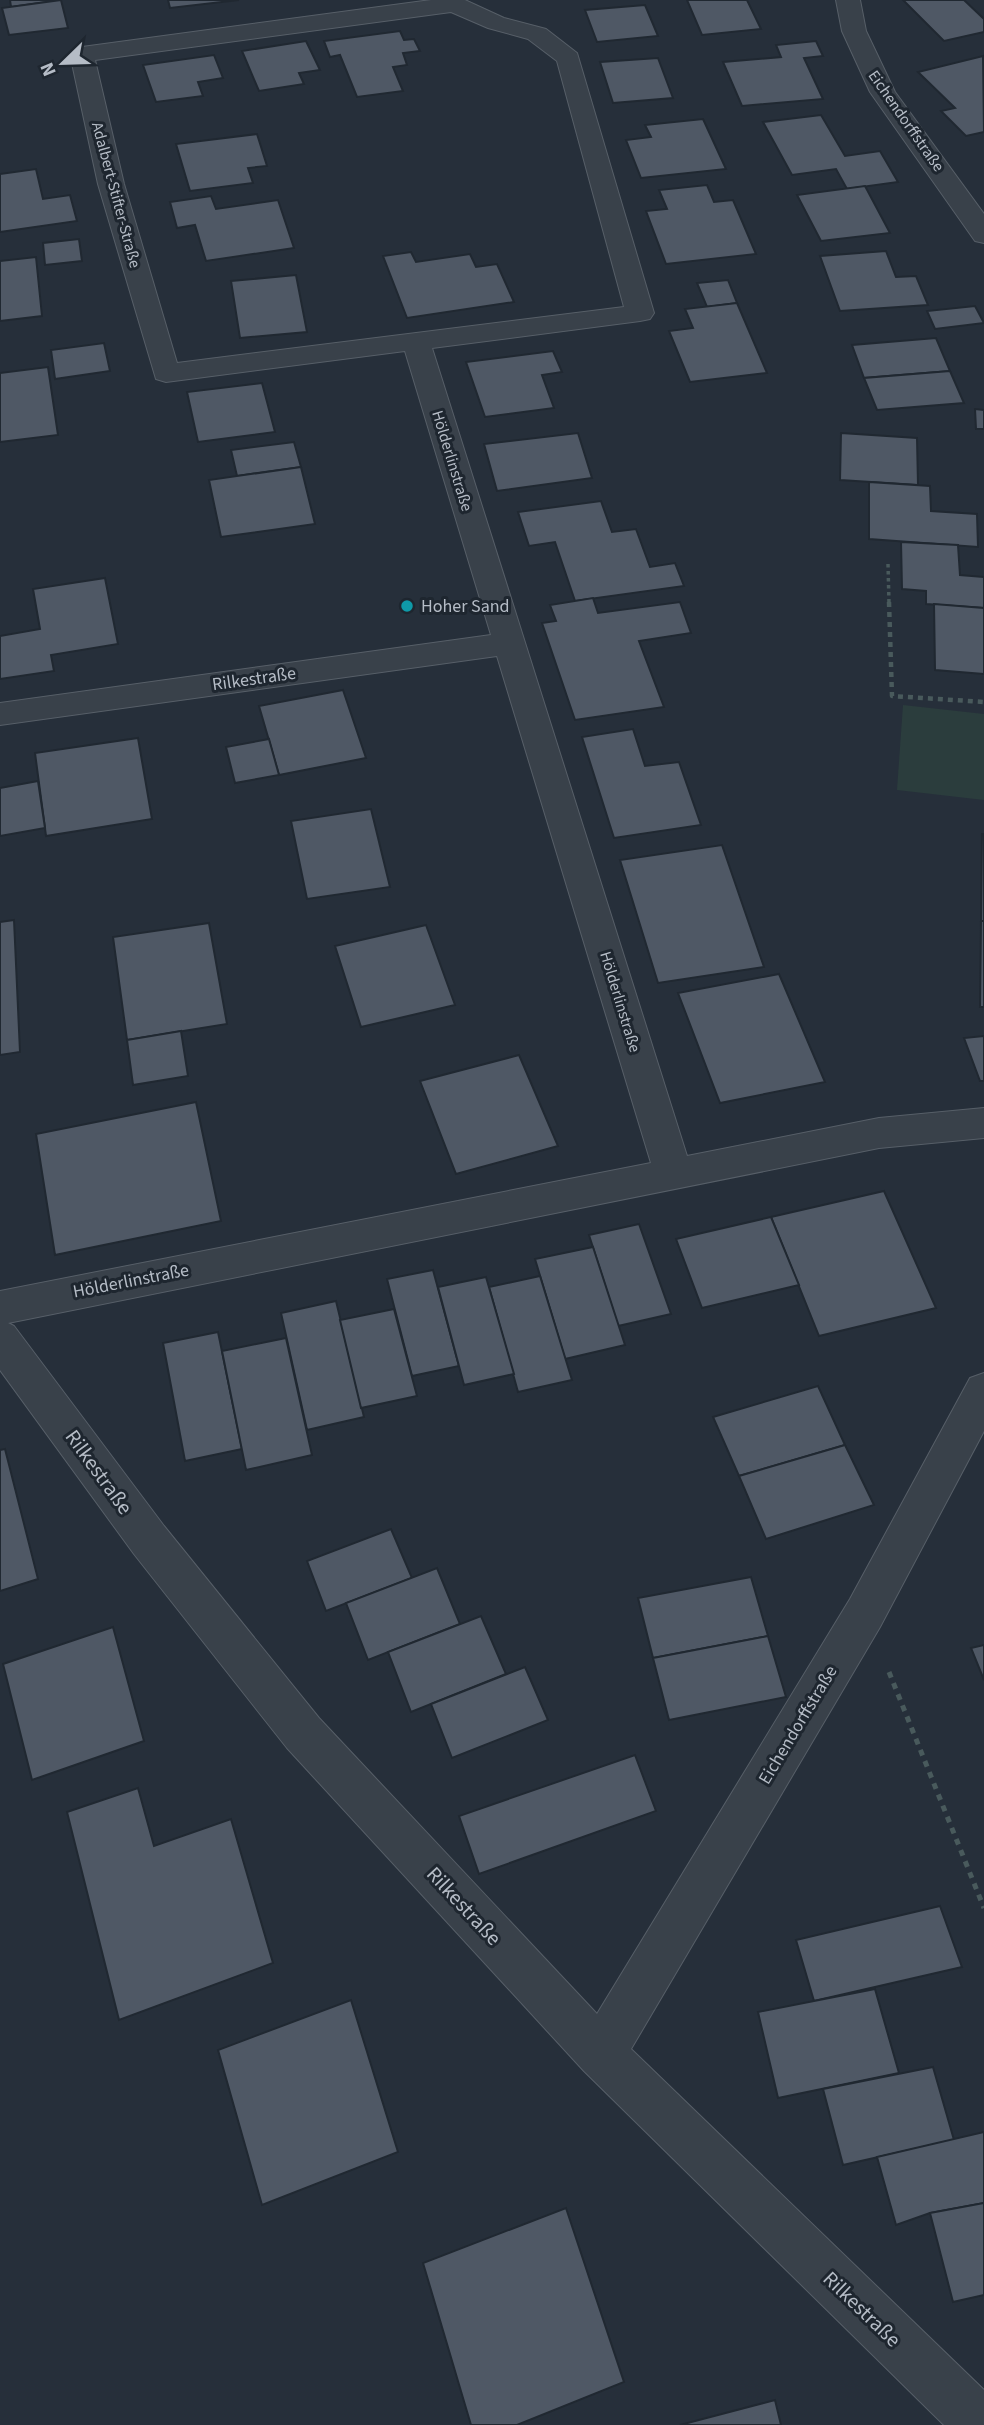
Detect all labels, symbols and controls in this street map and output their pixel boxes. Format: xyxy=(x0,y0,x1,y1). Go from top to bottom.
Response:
north arrow xyxy=(28,28,98,98)
text: N xyxy=(34,58,64,80)
street label: Eichendorffstraße xyxy=(863,66,949,176)
street label: Adalbert-Stifter-Straße xyxy=(86,120,146,270)
street label: Hölderlinstraße xyxy=(426,408,478,514)
place label: Hoher Sand xyxy=(421,594,510,619)
marker: Hoher Sand xyxy=(399,598,415,614)
street label: Rilkestraße xyxy=(211,661,298,697)
street label: Hölderlinstraße xyxy=(594,949,646,1055)
street label: Hölderlinstraße xyxy=(71,1258,191,1304)
street label: Rilkestraße xyxy=(58,1423,140,1521)
street label: Eichendorffstraße xyxy=(753,1661,843,1789)
street label: Rilkestraße xyxy=(420,1860,508,1952)
street label: Rilkestraße xyxy=(816,2264,908,2354)

